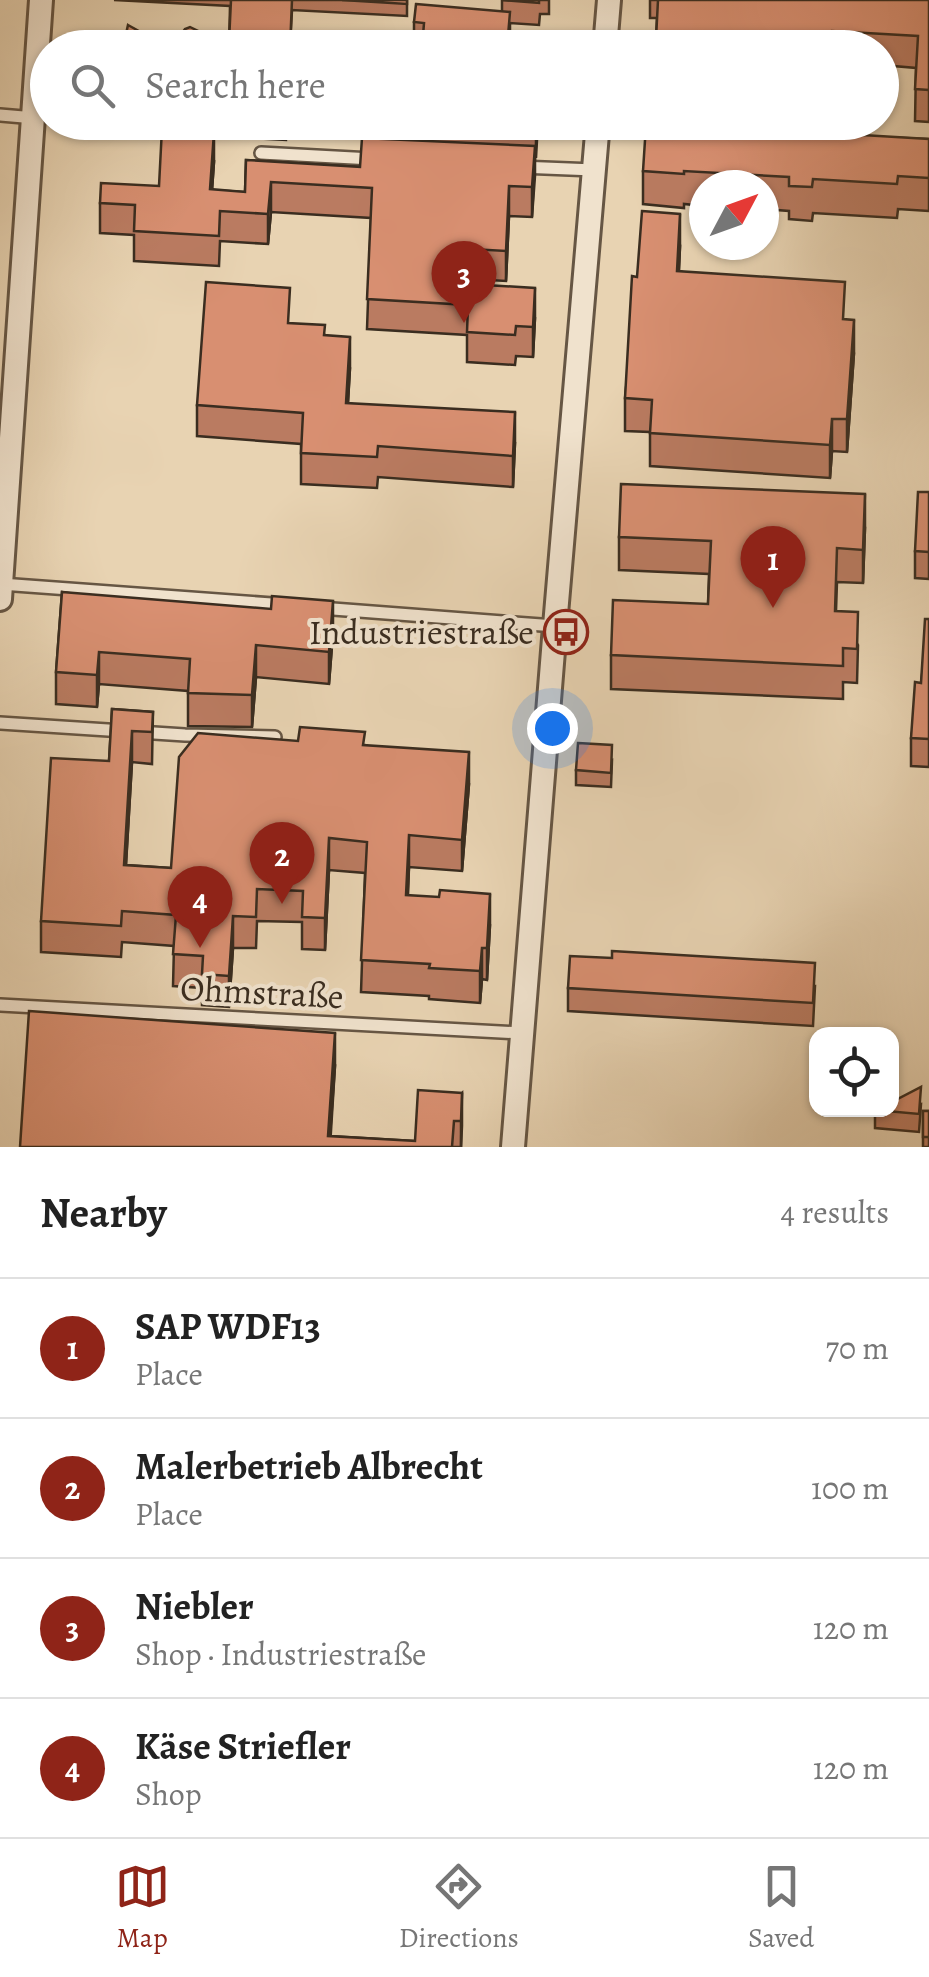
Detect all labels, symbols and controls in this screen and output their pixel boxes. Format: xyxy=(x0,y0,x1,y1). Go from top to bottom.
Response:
search box xyxy=(30,30,899,140)
icon: search xyxy=(65,58,120,113)
text: Search here xyxy=(145,59,326,111)
north arrow xyxy=(689,170,779,260)
pin: 3 xyxy=(432,240,496,323)
pin: 1 xyxy=(740,526,806,608)
place label: Industriestraße xyxy=(309,608,534,656)
bus stop icon: Industriestraße xyxy=(543,609,589,655)
your location xyxy=(527,703,578,754)
pin: 2 xyxy=(250,822,314,904)
pin: 4 xyxy=(168,866,232,948)
street label: Ohmstraße xyxy=(179,964,345,1020)
map controls xyxy=(809,1027,899,1117)
button: locate xyxy=(809,1027,899,1117)
text: Nearby xyxy=(40,1184,167,1241)
text: 4 results xyxy=(780,1190,889,1234)
text: SAP WDF13 xyxy=(135,1300,321,1352)
text: 1 xyxy=(67,1326,78,1370)
text: 70 m xyxy=(826,1326,889,1370)
text: Place xyxy=(135,1352,203,1396)
text: Malerbetrieb Albrecht xyxy=(135,1440,483,1492)
text: 2 xyxy=(65,1466,80,1510)
text: 100 m xyxy=(811,1466,889,1510)
text: Place xyxy=(135,1492,203,1536)
text: Niebler xyxy=(135,1580,254,1632)
text: 3 xyxy=(66,1606,79,1650)
text: 120 m xyxy=(813,1606,889,1650)
text: Shop · Industriestraße xyxy=(135,1632,426,1676)
text: Käse Striefler xyxy=(135,1720,351,1772)
text: 4 xyxy=(65,1746,80,1790)
text: 120 m xyxy=(813,1746,889,1790)
text: Shop xyxy=(135,1772,202,1816)
tab: Map xyxy=(115,1859,170,1957)
tab: Directions xyxy=(399,1859,519,1957)
tab: Saved xyxy=(748,1859,814,1957)

